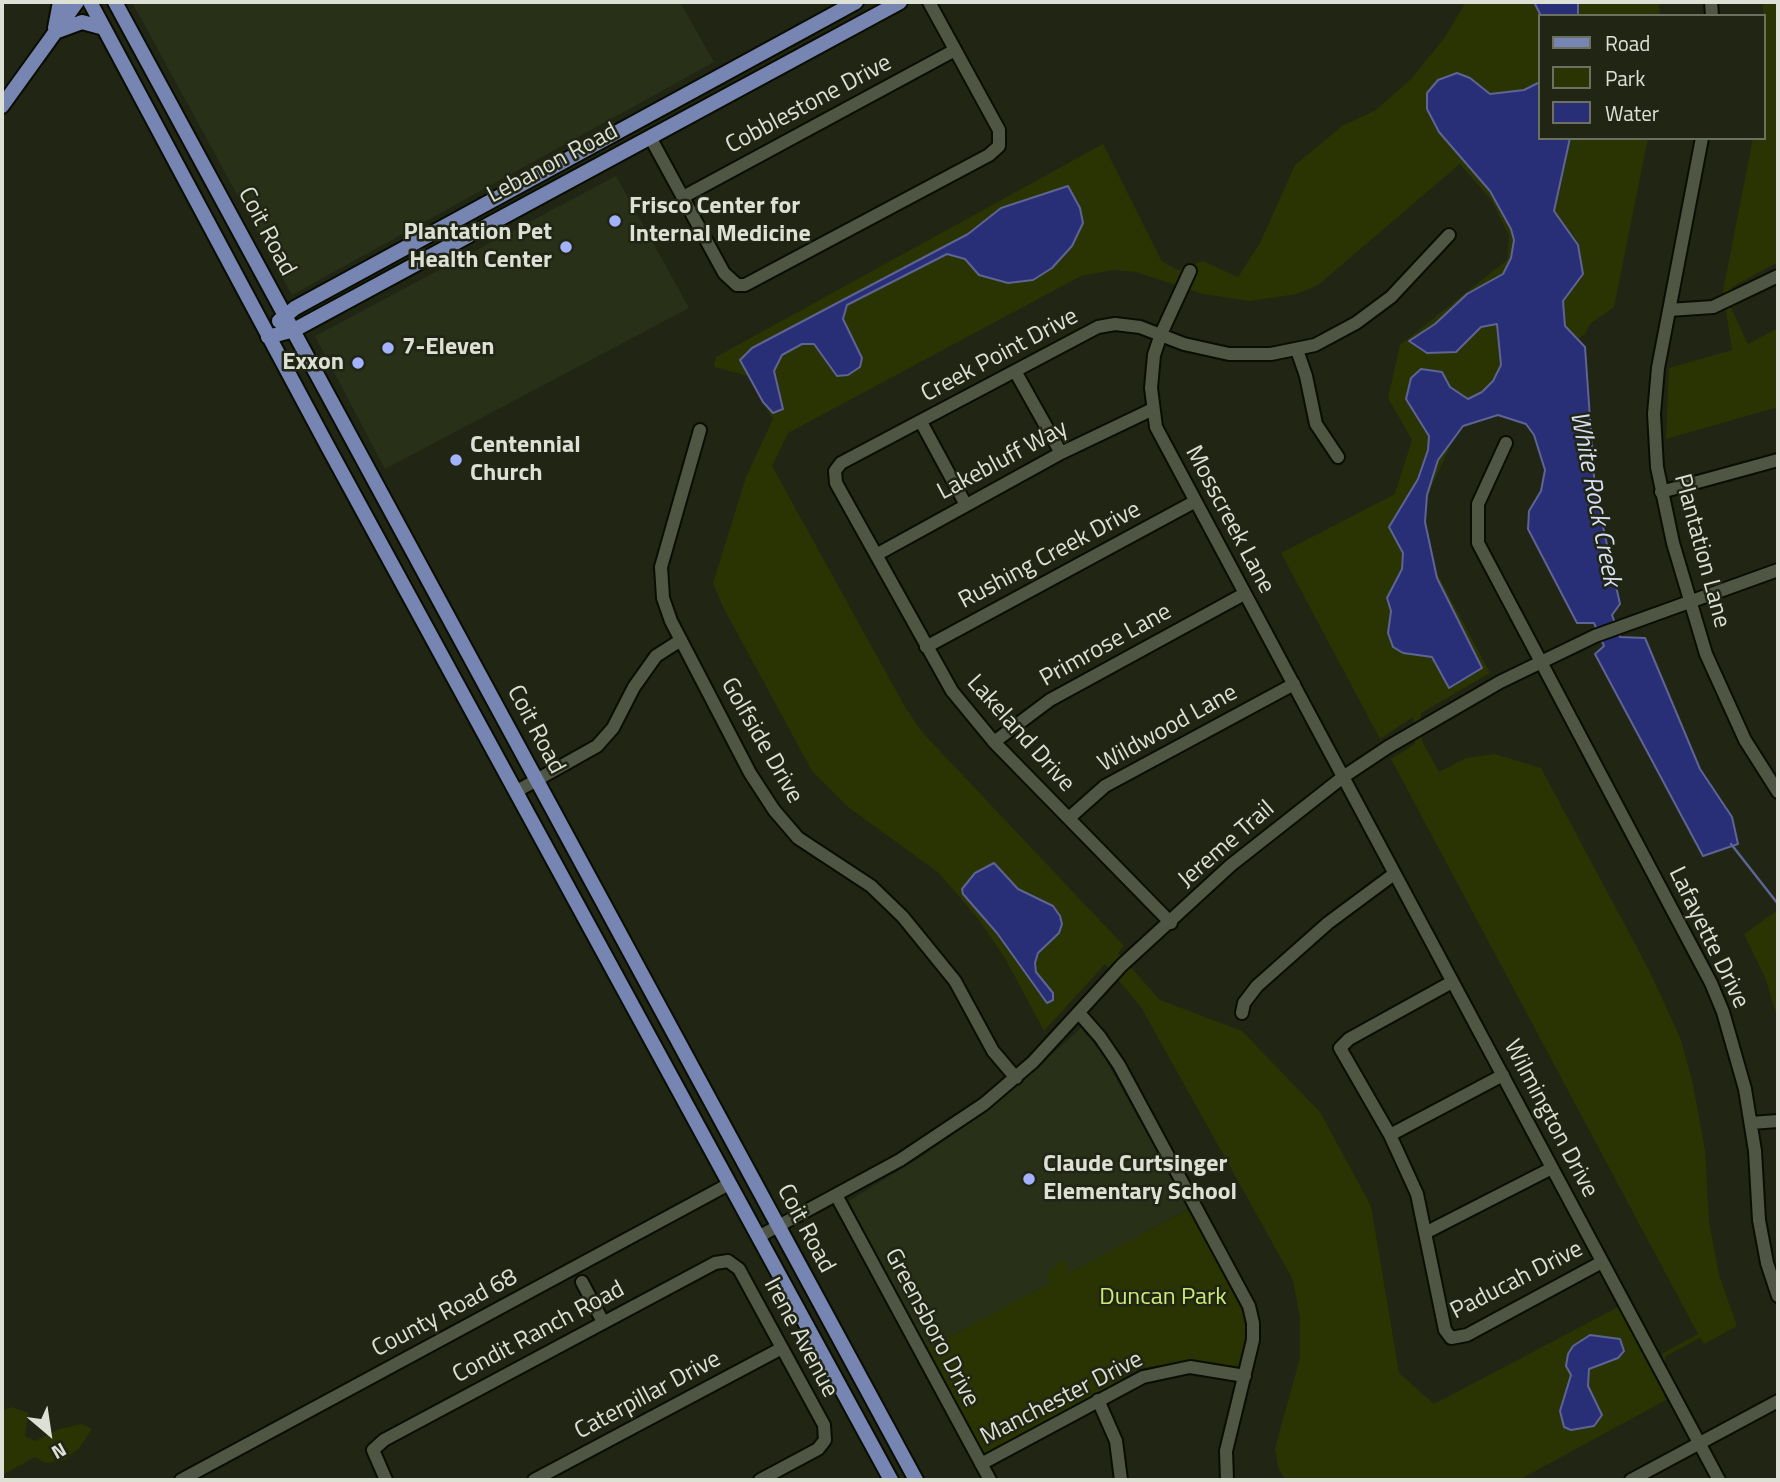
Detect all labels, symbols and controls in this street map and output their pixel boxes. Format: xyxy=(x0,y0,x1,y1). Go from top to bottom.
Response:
legend xyxy=(1538,14,1766,140)
text: Road xyxy=(1605,27,1650,59)
street label: Cobblestone Drive xyxy=(721,49,897,161)
text: Park xyxy=(1605,62,1645,94)
text: Water xyxy=(1605,97,1659,129)
street label: Lebanon Road xyxy=(483,118,623,210)
street label: Coit Road xyxy=(231,183,301,281)
place label: Frisco Center for Internal Medicine xyxy=(629,193,811,249)
marker: Frisco Center for Internal Medicine xyxy=(607,213,623,229)
place label: Plantation Pet Health Center xyxy=(403,219,552,275)
marker: Plantation Pet Health Center xyxy=(558,239,574,255)
street label: Creek Point Drive xyxy=(917,303,1083,409)
place label: 7-Eleven xyxy=(402,334,494,362)
marker: 7-Eleven xyxy=(380,340,396,356)
place label: Exxon xyxy=(282,349,344,377)
marker: Exxon xyxy=(350,355,366,371)
water label: White Rock Creek xyxy=(1562,409,1626,589)
street label: Lakebluff Way xyxy=(933,415,1073,507)
place label: Centennial Church xyxy=(470,432,581,488)
street label: Mosscreek Lane xyxy=(1178,441,1280,599)
marker: Centennial Church xyxy=(448,452,464,468)
street label: Plantation Lane xyxy=(1667,471,1735,631)
street label: Rushing Creek Drive xyxy=(954,496,1146,616)
street label: Primrose Lane xyxy=(1035,598,1177,694)
street label: Lakeland Drive xyxy=(960,669,1080,799)
street label: Golfside Drive xyxy=(714,673,808,809)
street label: Wildwood Lane xyxy=(1093,679,1243,779)
street label: Coit Road xyxy=(500,681,570,779)
street label: Jereme Trail xyxy=(1173,795,1281,895)
street label: Lafayette Drive xyxy=(1661,863,1755,1013)
street label: Wilmington Drive xyxy=(1496,1035,1604,1203)
place label: Claude Curtsinger Elementary School xyxy=(1043,1151,1237,1207)
marker: Claude Curtsinger Elementary School xyxy=(1021,1171,1037,1187)
street label: Coit Road xyxy=(770,1180,840,1278)
street label: Paducah Drive xyxy=(1446,1235,1588,1327)
street label: Greensboro Drive xyxy=(877,1244,985,1412)
street label: County Road 68 xyxy=(367,1264,523,1364)
street label: Irene Avenue xyxy=(756,1273,844,1403)
street label: Condit Ranch Road xyxy=(448,1276,630,1390)
park label: Duncan Park xyxy=(1099,1284,1227,1312)
street label: Caterpillar Drive xyxy=(570,1345,726,1447)
street label: Manchester Drive xyxy=(976,1346,1148,1452)
north arrow xyxy=(14,1398,84,1468)
text: N xyxy=(47,1436,72,1468)

